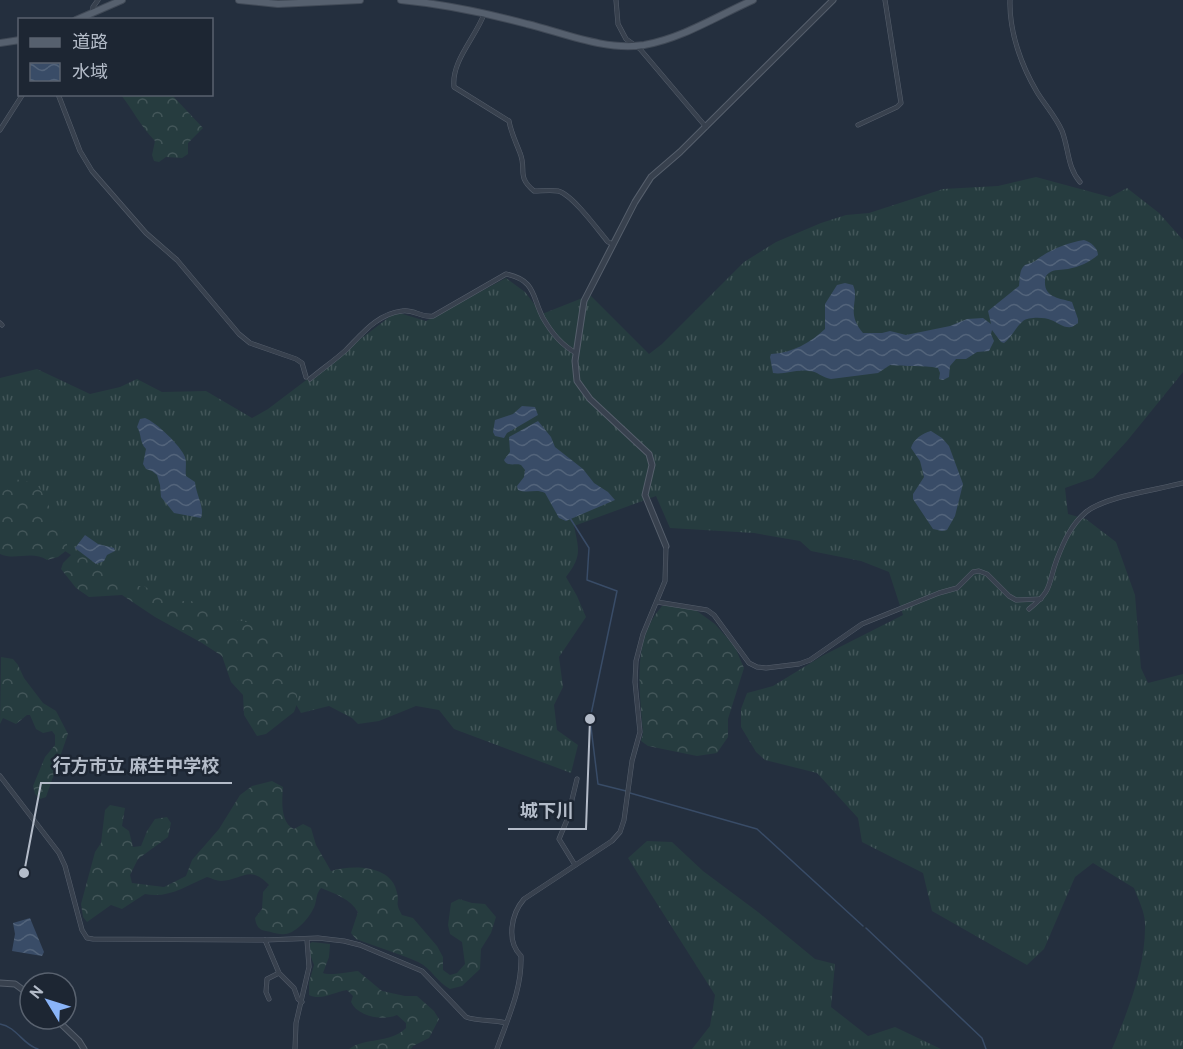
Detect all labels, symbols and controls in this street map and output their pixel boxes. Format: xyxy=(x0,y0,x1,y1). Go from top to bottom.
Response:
legend xyxy=(18,18,213,96)
text: 道路 xyxy=(72,32,108,55)
text: 水域 xyxy=(72,62,108,85)
callout: 行方市立 麻生中学校 xyxy=(41,747,232,783)
text: 行方市立 麻生中学校 xyxy=(53,755,219,779)
callout: 城下川 xyxy=(508,793,586,829)
text: 城下川 xyxy=(520,801,574,824)
north arrow xyxy=(18,971,78,1031)
text: N xyxy=(26,982,49,1004)

